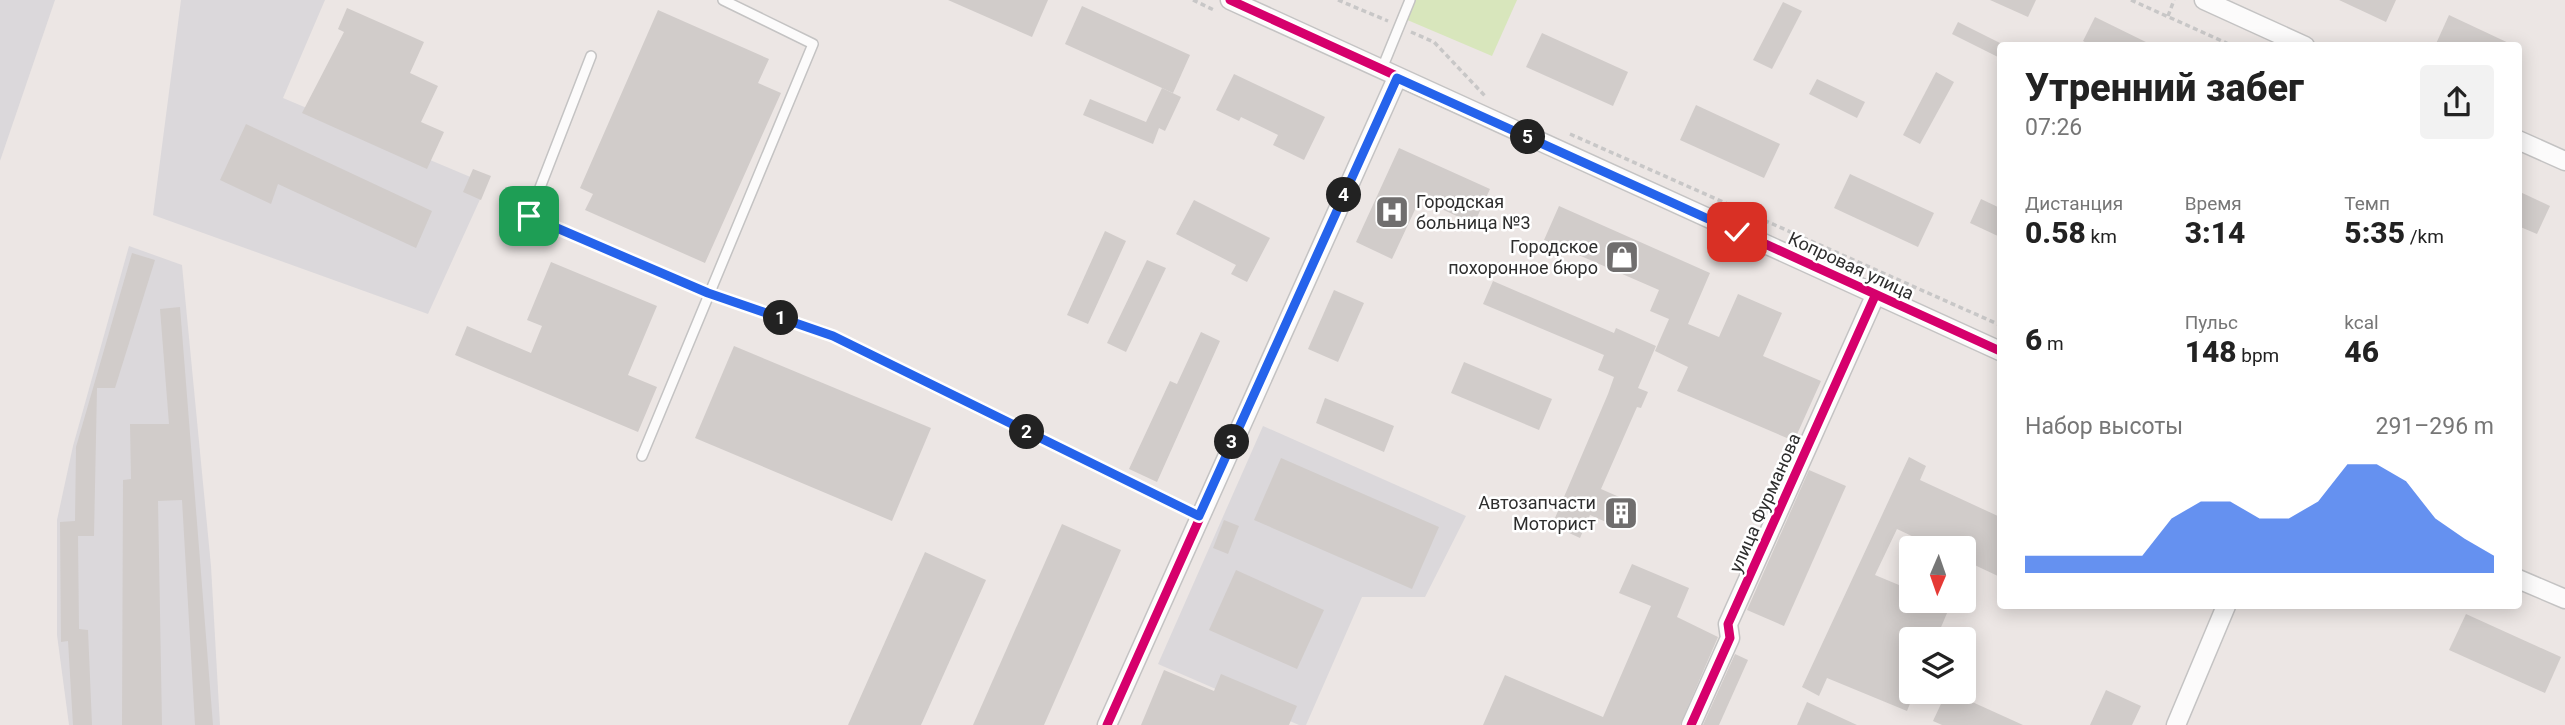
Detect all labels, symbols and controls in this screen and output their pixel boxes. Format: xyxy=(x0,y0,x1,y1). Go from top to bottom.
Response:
button: share xyxy=(2420,65,2494,139)
text: Утренний забег xyxy=(2025,66,2304,110)
text: 07:26 xyxy=(2025,114,2082,141)
pin: 5 xyxy=(1510,120,1546,154)
text: 5 xyxy=(1522,125,1533,148)
pin: 4 xyxy=(1326,178,1362,212)
text: 4 xyxy=(1338,183,1349,206)
pin xyxy=(499,186,559,246)
place label: Городская больница №3 xyxy=(1416,191,1531,233)
text: Дистанция xyxy=(2025,192,2123,215)
text: Время xyxy=(2185,192,2242,215)
text: Темп xyxy=(2344,192,2390,215)
hospital icon: Городская больница №3 xyxy=(1373,193,1411,231)
icon: arrive xyxy=(510,197,548,235)
pin xyxy=(1707,202,1767,262)
icon: check xyxy=(1718,213,1756,251)
text: 0.58 xyxy=(2025,215,2086,250)
text: 3:14 xyxy=(2185,215,2245,250)
text: 5:35 xyxy=(2344,215,2405,250)
text: km xyxy=(2086,225,2117,248)
text: /km xyxy=(2405,225,2444,248)
street label: Копровая улица xyxy=(1785,227,1917,304)
place label: Городское похоронное бюро xyxy=(1448,236,1598,278)
shop icon: Городское похоронное бюро xyxy=(1603,238,1641,276)
pin: 1 xyxy=(764,300,798,336)
text: 1 xyxy=(775,306,786,329)
text: Пульс xyxy=(2185,311,2238,334)
text: kcal xyxy=(2344,311,2379,334)
text: 6 xyxy=(2025,322,2042,357)
text: m xyxy=(2042,332,2064,355)
text: 148 xyxy=(2185,334,2237,369)
text: 46 xyxy=(2344,334,2379,369)
text: bpm xyxy=(2237,344,2279,367)
text: Набор высоты xyxy=(2025,413,2183,440)
text: 291–296 m xyxy=(2375,413,2494,440)
pin: 2 xyxy=(1010,414,1044,450)
text: 2 xyxy=(1021,420,1032,443)
pin: 3 xyxy=(1214,424,1250,460)
text: 3 xyxy=(1226,430,1237,453)
street label: улица Фурманова xyxy=(1724,430,1805,576)
place label: Автозапчасти Моторист xyxy=(1478,492,1596,534)
building icon: Автозапчасти Моторист xyxy=(1602,494,1640,532)
north arrow xyxy=(1899,536,1976,612)
map controls xyxy=(1899,536,1976,704)
button: layers xyxy=(1899,627,1976,704)

